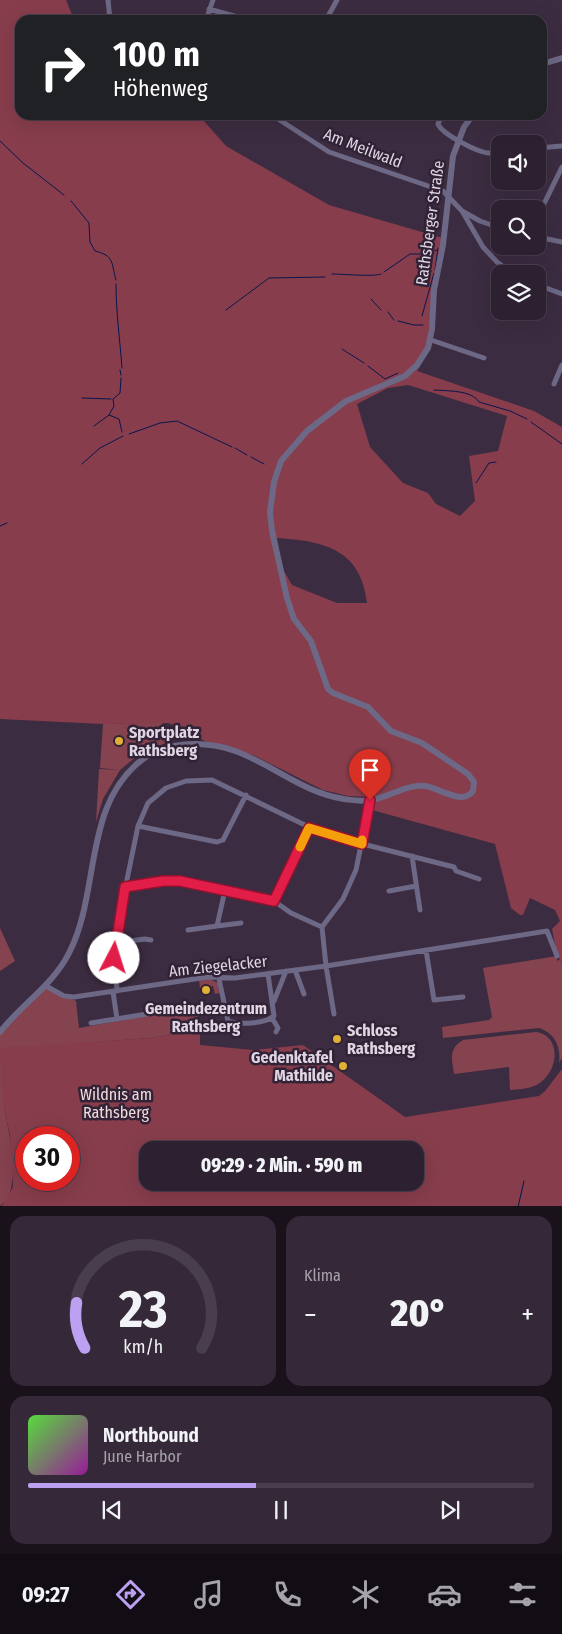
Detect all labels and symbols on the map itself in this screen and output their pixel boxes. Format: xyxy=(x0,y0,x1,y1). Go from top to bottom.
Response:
street label: Am Meilwald xyxy=(321,124,405,172)
street label: Rathsberger Straße xyxy=(412,159,448,287)
place label: Sportplatz Rathsberg xyxy=(129,723,200,760)
marker: Sportplatz Rathsberg xyxy=(113,735,125,747)
pin xyxy=(349,749,391,800)
position arrow xyxy=(87,931,139,983)
street label: Am Ziegelacker xyxy=(168,951,269,981)
marker: Gemeindezentrum Rathsberg xyxy=(200,984,212,996)
place label: Gemeindezentrum Rathsberg xyxy=(145,999,267,1036)
place label: Schloss Rathsberg xyxy=(347,1021,415,1058)
marker: Schloss Rathsberg xyxy=(331,1033,343,1045)
place label: Gedenktafel Mathilde xyxy=(251,1048,334,1085)
marker: Gedenktafel Mathilde xyxy=(337,1060,349,1072)
park label: Wildnis am Rathsberg xyxy=(80,1085,152,1122)
speed limit sign: 30 xyxy=(15,1126,80,1191)

